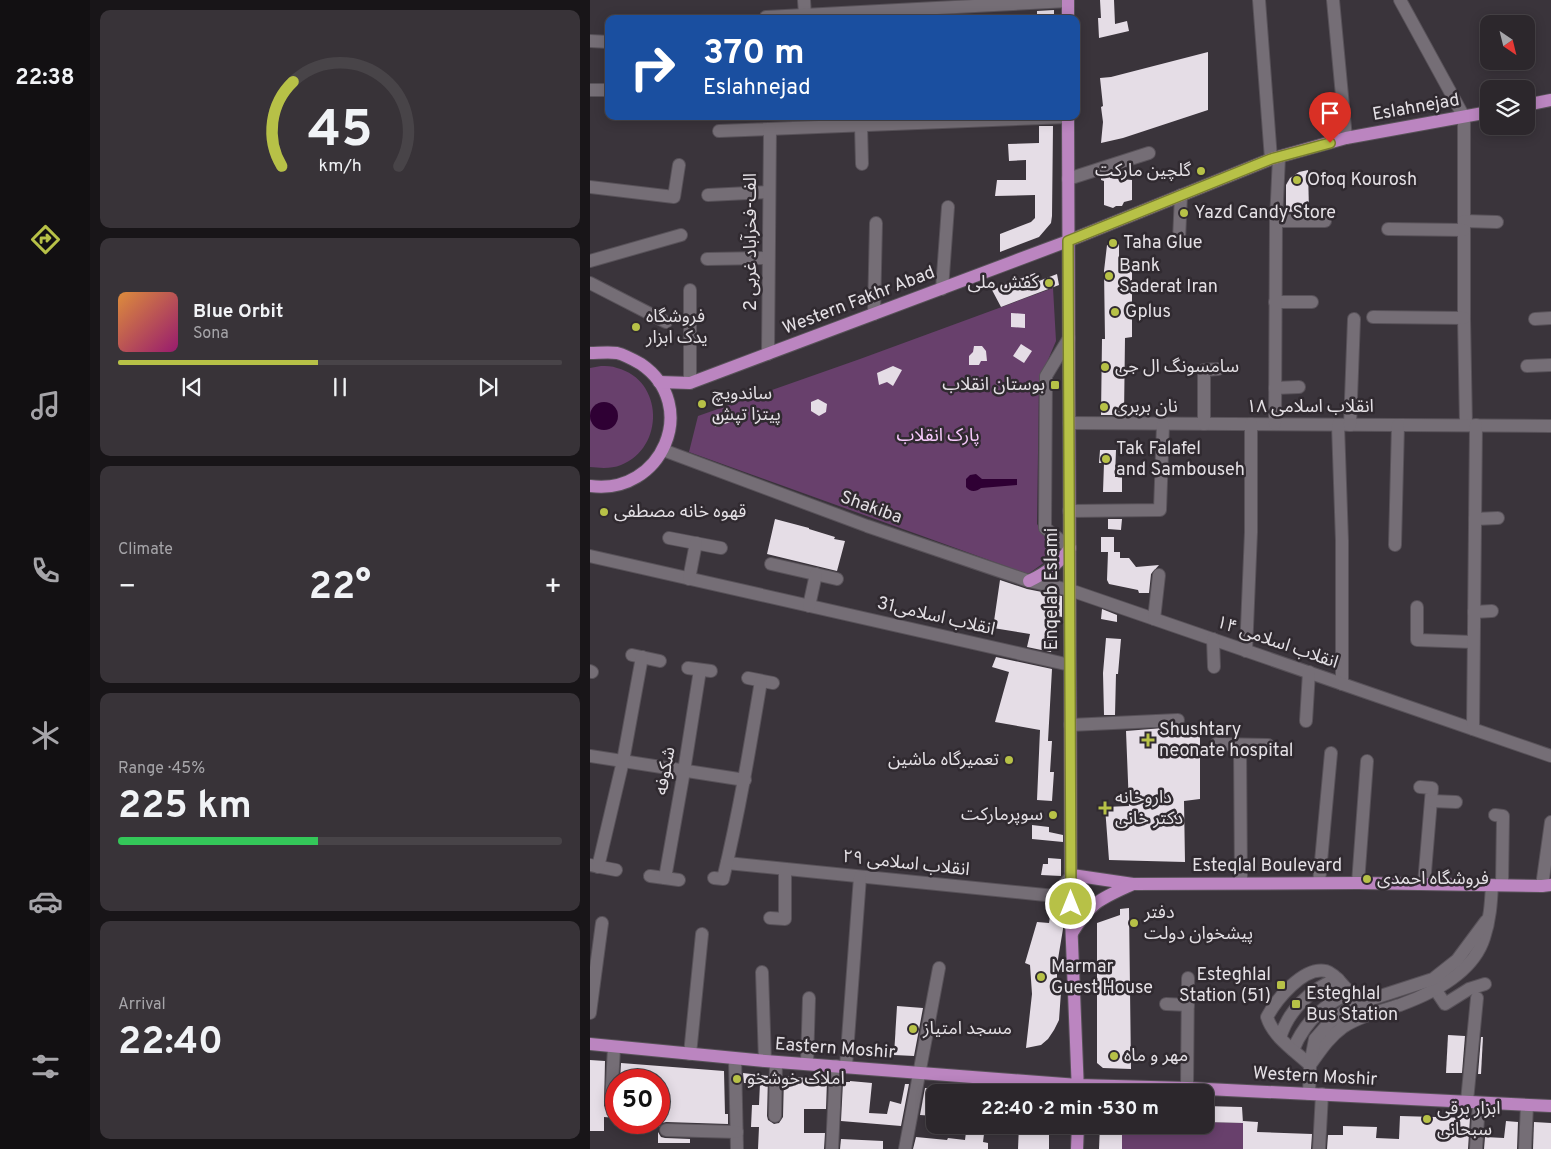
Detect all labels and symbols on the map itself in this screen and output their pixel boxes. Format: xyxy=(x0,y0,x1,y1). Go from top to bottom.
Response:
north arrow xyxy=(1480,15,1535,70)
street label: Eslahnejad xyxy=(1371,89,1461,127)
pin xyxy=(1309,92,1351,143)
place label: گلچین مارکت xyxy=(1095,160,1192,183)
marker: گلچین مارکت xyxy=(1195,165,1207,177)
place label: Ofoq Kourosh xyxy=(1307,169,1417,192)
street label: 2 الف-فخرآباد غربی xyxy=(740,173,763,311)
marker: Ofoq Kourosh xyxy=(1291,174,1303,186)
place label: Yazd Candy Store xyxy=(1194,202,1336,225)
marker: Yazd Candy Store xyxy=(1178,207,1190,219)
place label: Taha Glue xyxy=(1123,232,1203,255)
marker: Taha Glue xyxy=(1107,237,1119,249)
place label: Bank Saderat Iran xyxy=(1119,255,1218,299)
street label: Western Fakhr Abad xyxy=(780,261,938,341)
marker: Bank Saderat Iran xyxy=(1103,270,1115,282)
place label: کفش ملی xyxy=(968,272,1040,295)
marker: کفش ملی xyxy=(1043,277,1055,289)
place label: Gplus xyxy=(1125,301,1171,324)
place label: فروشگاه یدک ابزار xyxy=(645,306,708,350)
marker: Gplus xyxy=(1109,306,1121,318)
marker: فروشگاه یدک ابزار xyxy=(630,321,642,333)
place label: سامسونگ ال جی xyxy=(1115,356,1239,379)
marker: سامسونگ ال جی xyxy=(1099,361,1111,373)
place label: بوستان انقلاب xyxy=(942,374,1045,397)
marker: بوستان انقلاب xyxy=(1049,379,1061,391)
place label: ساندویچ پیتزا تپش xyxy=(712,383,781,427)
place label: نان بربری xyxy=(1114,396,1178,419)
street label: ۱۸ انقلاب اسلامی xyxy=(1246,396,1374,419)
marker: ساندویچ پیتزا تپش xyxy=(696,398,708,410)
marker: نان بربری xyxy=(1098,401,1110,413)
park label: پارک انقلاب xyxy=(896,425,980,448)
place label: Tak Falafel and Sambouseh xyxy=(1116,438,1245,482)
marker: Tak Falafel and Sambouseh xyxy=(1100,453,1112,465)
street label: Shakiba xyxy=(837,486,905,530)
place label: قهوه خانه مصطفی xyxy=(614,501,746,524)
marker: قهوه خانه مصطفی xyxy=(598,506,610,518)
street label: Enqelab Eslami xyxy=(1041,528,1064,650)
street label: 31انقلاب اسلامی xyxy=(875,592,997,642)
street label: ۱۴ انقلاب اسلامی xyxy=(1213,611,1341,675)
place label: Shushtary neonate hospital xyxy=(1159,719,1294,763)
marker: Shushtary neonate hospital xyxy=(1141,733,1155,747)
street label: شکوفه xyxy=(650,745,682,797)
place label: تعمیرگاه ماشین xyxy=(888,749,999,772)
marker: تعمیرگاه ماشین xyxy=(1003,754,1015,766)
place label: داروخانه دکتر خانی xyxy=(1115,787,1183,831)
marker: داروخانه دکتر خانی xyxy=(1099,802,1111,814)
place label: سوپرمارکت xyxy=(961,804,1043,827)
marker: سوپرمارکت xyxy=(1047,809,1059,821)
street label: انقلاب اسلامی ۲۹ xyxy=(841,846,971,882)
street label: Esteqlal Boulevard xyxy=(1192,855,1342,878)
place label: فروشگاه احمدی xyxy=(1377,868,1489,891)
marker: فروشگاه احمدی xyxy=(1361,873,1373,885)
position arrow xyxy=(1044,877,1096,929)
place label: دفتر پیشخوان دولت xyxy=(1143,902,1253,946)
marker: دفتر پیشخوان دولت xyxy=(1128,917,1140,929)
place label: Marmar Guest House xyxy=(1051,956,1153,1000)
place label: Esteghlal Station (51) xyxy=(1179,964,1271,1008)
marker: Marmar Guest House xyxy=(1035,971,1047,983)
marker: Esteghlal Station (51) xyxy=(1275,979,1287,991)
place label: Esteghlal Bus Station xyxy=(1306,983,1398,1027)
marker: Esteghlal Bus Station xyxy=(1290,998,1302,1010)
place label: مسجد امتیاز xyxy=(922,1018,1012,1041)
marker: مسجد امتیاز xyxy=(907,1023,919,1035)
street label: Eastern Moshir xyxy=(774,1033,896,1065)
place label: مهر و ماه xyxy=(1124,1045,1188,1068)
marker: مهر و ماه xyxy=(1108,1050,1120,1062)
street label: Western Moshir xyxy=(1252,1062,1378,1092)
place label: املاک خوشخو‌ xyxy=(747,1068,845,1091)
speed limit sign: 50 xyxy=(605,1069,670,1134)
marker: املاک خوشخو‌ xyxy=(731,1073,743,1085)
place label: ابزار برقی سبحانی xyxy=(1437,1098,1501,1142)
marker: ابزار برقی سبحانی xyxy=(1421,1113,1433,1125)

